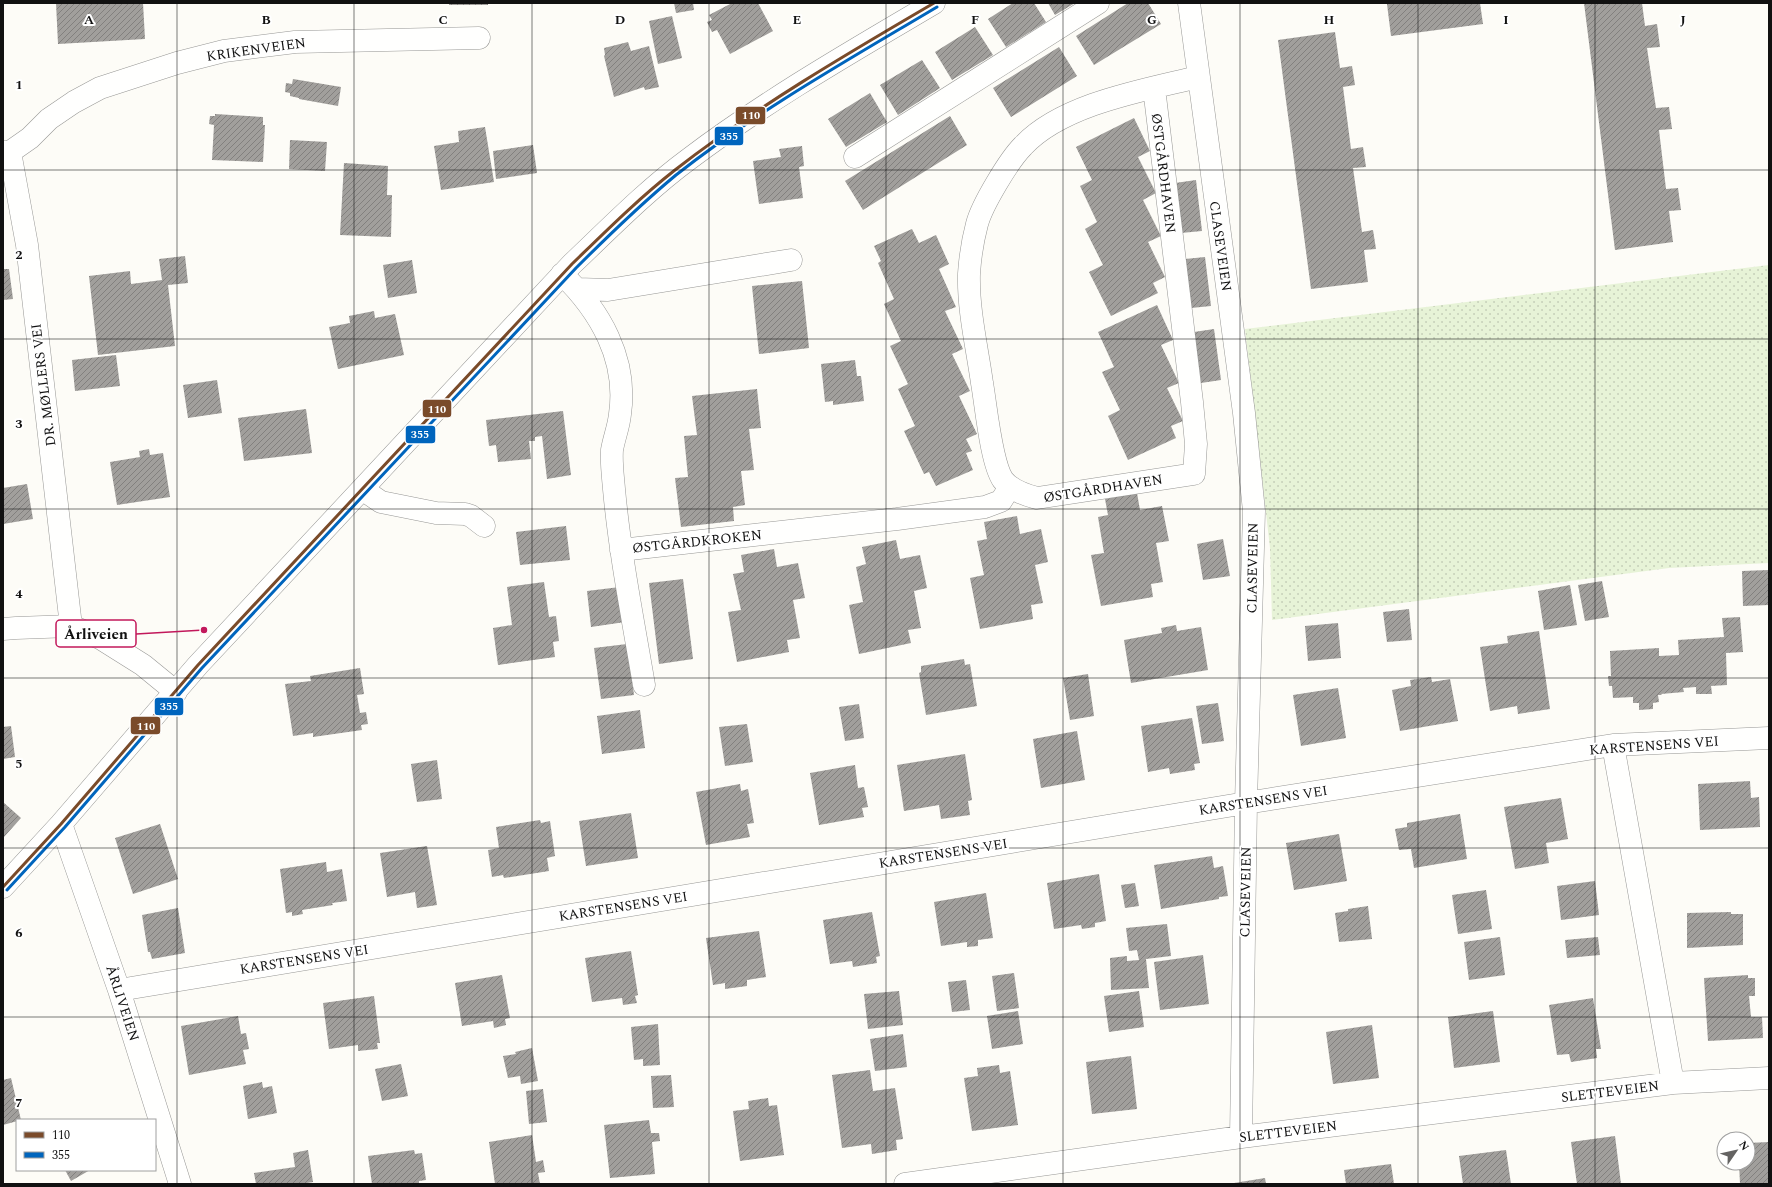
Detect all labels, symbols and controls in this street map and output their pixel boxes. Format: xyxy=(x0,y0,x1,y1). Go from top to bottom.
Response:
text: A xyxy=(84,10,94,30)
text: B xyxy=(261,10,271,30)
text: C xyxy=(438,10,448,30)
text: D xyxy=(615,10,625,30)
text: E xyxy=(793,10,802,30)
text: F xyxy=(971,10,979,30)
text: G xyxy=(1147,10,1157,30)
text: H xyxy=(1324,10,1335,30)
text: I xyxy=(1503,10,1509,30)
text: J xyxy=(1680,10,1686,30)
street label: KRIKENVEIEN xyxy=(205,32,307,67)
text: 1 xyxy=(15,75,23,95)
line badge: 110 xyxy=(735,106,766,125)
text: 110 xyxy=(742,107,760,124)
street label: ØSTGÅRDHAVEN xyxy=(1146,112,1181,234)
line badge: 355 xyxy=(714,126,744,146)
text: 355 xyxy=(720,128,738,145)
street label: CLASEVEIEN xyxy=(1204,200,1237,293)
text: 2 xyxy=(15,245,23,265)
street label: DR. MØLLERS VEI xyxy=(26,322,61,447)
line badge: 110 xyxy=(422,399,452,418)
text: 110 xyxy=(428,401,446,418)
text: 3 xyxy=(15,414,23,434)
line badge: 355 xyxy=(405,425,436,444)
text: 355 xyxy=(411,426,429,443)
street label: ØSTGÅRDHAVEN xyxy=(1042,469,1164,508)
street label: CLASEVEIEN xyxy=(1241,522,1264,614)
street label: ØSTGÅRDKROKEN xyxy=(631,524,763,559)
text: 4 xyxy=(15,584,23,604)
callout: Årliveien xyxy=(56,620,136,647)
text: Årliveien xyxy=(64,623,128,646)
line badge: 355 xyxy=(154,697,184,716)
text: 355 xyxy=(160,698,178,715)
line badge: 110 xyxy=(130,716,161,735)
text: 110 xyxy=(137,718,155,735)
street label: KARSTENSENS VEI xyxy=(1588,730,1720,761)
text: 5 xyxy=(15,754,23,774)
street label: KARSTENSENS VEI xyxy=(1197,780,1329,821)
street label: KARSTENSENS VEI xyxy=(877,833,1009,874)
street label: CLASEVEIEN xyxy=(1234,846,1257,938)
street label: KARSTENSENS VEI xyxy=(557,886,689,927)
text: 6 xyxy=(15,923,23,943)
street label: KARSTENSENS VEI xyxy=(238,939,370,980)
street label: ÅRLIVEIEN xyxy=(100,962,145,1044)
street label: SLETTEVEIEN xyxy=(1560,1075,1660,1108)
text: 7 xyxy=(15,1093,23,1113)
street label: SLETTEVEIEN xyxy=(1238,1115,1338,1148)
legend xyxy=(16,1119,156,1171)
text: 110 xyxy=(52,1126,70,1145)
north arrow xyxy=(1716,1131,1756,1171)
text: N xyxy=(1734,1137,1753,1154)
text: 355 xyxy=(52,1146,70,1165)

